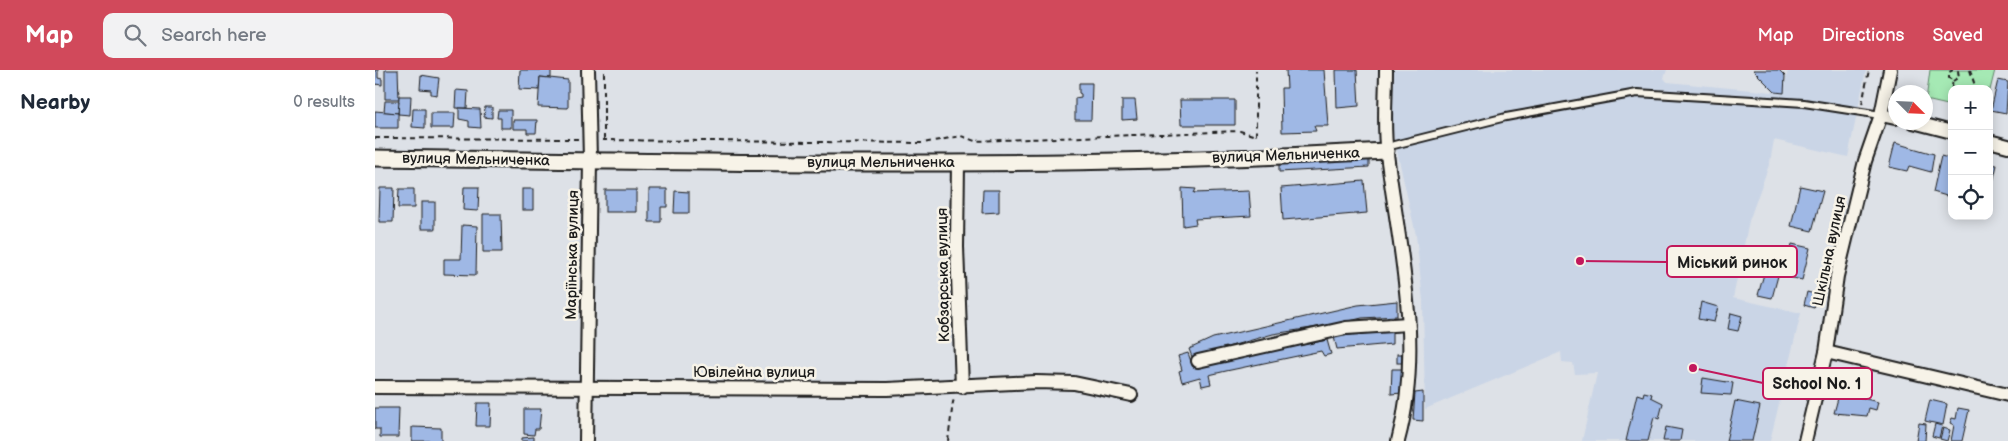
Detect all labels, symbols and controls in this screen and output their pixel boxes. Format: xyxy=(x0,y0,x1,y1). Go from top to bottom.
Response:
search box xyxy=(103,13,453,58)
text: Map xyxy=(25,21,73,50)
icon: search xyxy=(121,21,149,49)
text: Search here xyxy=(161,24,267,47)
text: Map xyxy=(1758,25,1794,46)
text: Directions xyxy=(1822,25,1904,46)
text: Saved xyxy=(1932,25,1983,46)
north arrow xyxy=(1888,85,1933,130)
map controls xyxy=(1948,85,1993,220)
button: + xyxy=(1948,85,1993,130)
text: Nearby xyxy=(20,90,90,115)
text: 0 results xyxy=(293,93,355,112)
button: − xyxy=(1948,130,1993,175)
street label: вулиця Мельниченка xyxy=(1212,143,1360,168)
street label: вулиця Мельниченка xyxy=(402,149,550,170)
street label: вулиця Мельниченка xyxy=(807,153,955,172)
button: locate xyxy=(1948,175,1993,220)
street label: Маріїнська вулиця xyxy=(562,190,583,320)
street label: Шкільна вулиця xyxy=(1809,194,1850,308)
street label: Кобзарська вулиця xyxy=(933,208,954,342)
callout: Міський ринок xyxy=(1667,246,1797,277)
text: Міський ринок xyxy=(1677,254,1787,273)
street label: Ювілейна вулиця xyxy=(693,363,815,382)
callout: School No. 1 xyxy=(1763,368,1872,399)
text: School No. 1 xyxy=(1772,375,1862,394)

